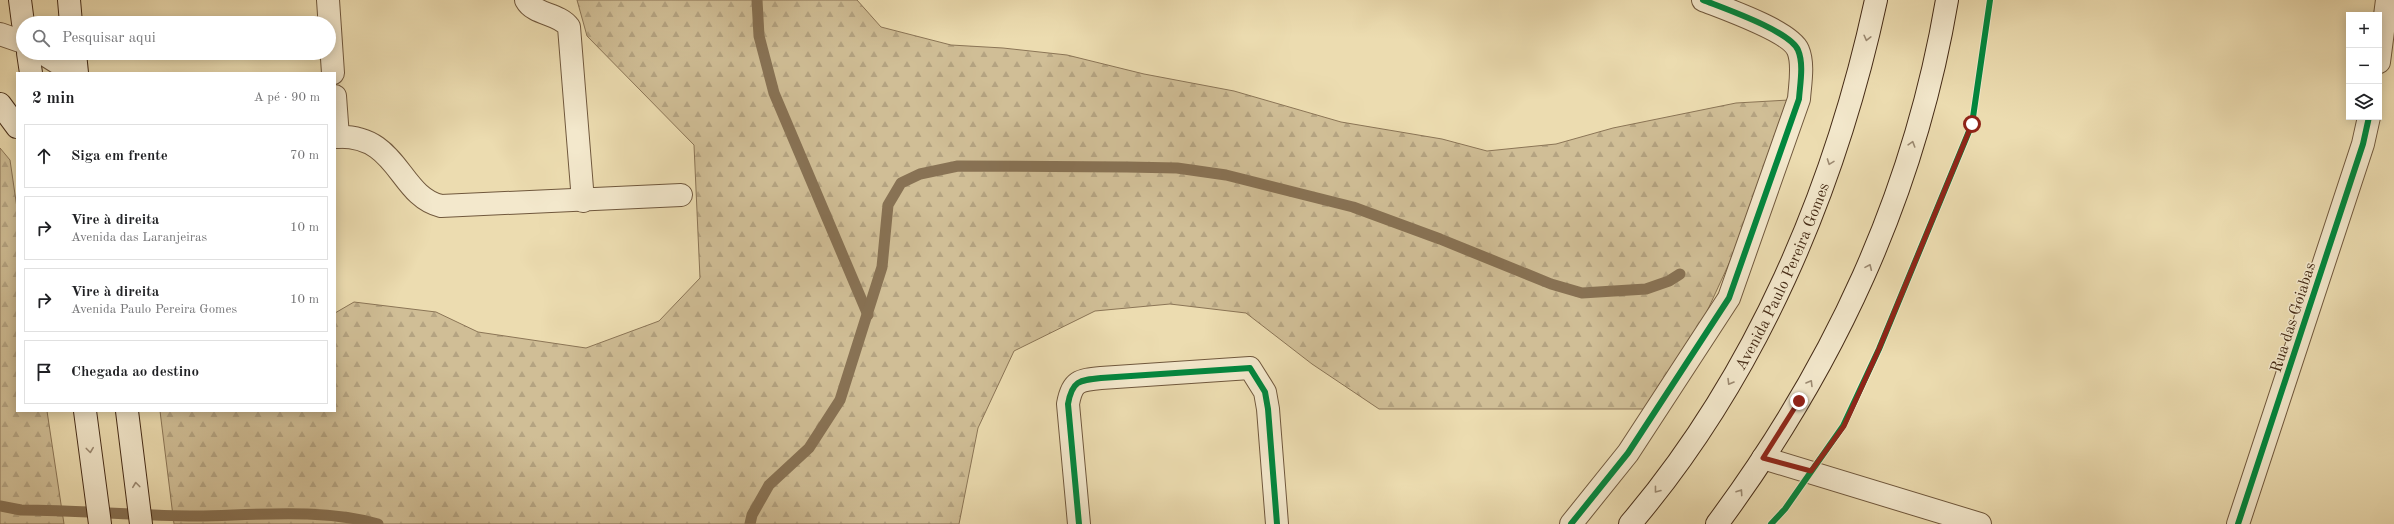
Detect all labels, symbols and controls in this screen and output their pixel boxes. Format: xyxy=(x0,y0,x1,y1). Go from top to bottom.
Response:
map controls xyxy=(2346,12,2382,120)
button: + xyxy=(2346,12,2382,48)
search box xyxy=(16,16,336,60)
icon: search xyxy=(30,27,52,49)
text: Pesquisar aqui xyxy=(62,31,156,46)
one-way arrow xyxy=(1864,35,1872,41)
button: − xyxy=(2346,48,2382,84)
button: layers xyxy=(2346,84,2382,120)
text: 2 min xyxy=(32,90,75,107)
text: A pé · 90 m xyxy=(254,91,320,104)
route start xyxy=(1963,115,1981,133)
one-way arrow xyxy=(1907,141,1916,148)
icon: ahead xyxy=(33,145,55,167)
text: Siga em frente xyxy=(71,149,168,164)
text: 70 m xyxy=(290,149,319,162)
one-way arrow xyxy=(1826,159,1834,166)
street label: Avenida Paulo Pereira Gomes xyxy=(1733,181,1833,374)
text: Vire à direita xyxy=(71,213,159,228)
icon: right xyxy=(33,217,55,239)
text: 10 m xyxy=(290,221,319,234)
text: Avenida das Laranjeiras xyxy=(71,231,207,244)
street label: Rua das Goiabas xyxy=(2269,261,2319,375)
one-way arrow xyxy=(1864,264,1872,271)
text: Vire à direita xyxy=(71,285,159,300)
icon: right xyxy=(33,289,55,311)
text: 10 m xyxy=(290,293,319,306)
text: Avenida Paulo Pereira Gomes xyxy=(71,303,237,316)
icon: arrive xyxy=(33,361,55,383)
text: Chegada ao destino xyxy=(71,365,199,380)
one-way arrow xyxy=(1727,378,1735,385)
one-way arrow xyxy=(1805,380,1813,387)
route end xyxy=(1790,392,1808,410)
one-way arrow xyxy=(85,447,94,453)
one-way arrow xyxy=(132,482,141,488)
one-way arrow xyxy=(1655,486,1662,493)
one-way arrow xyxy=(1735,490,1742,497)

